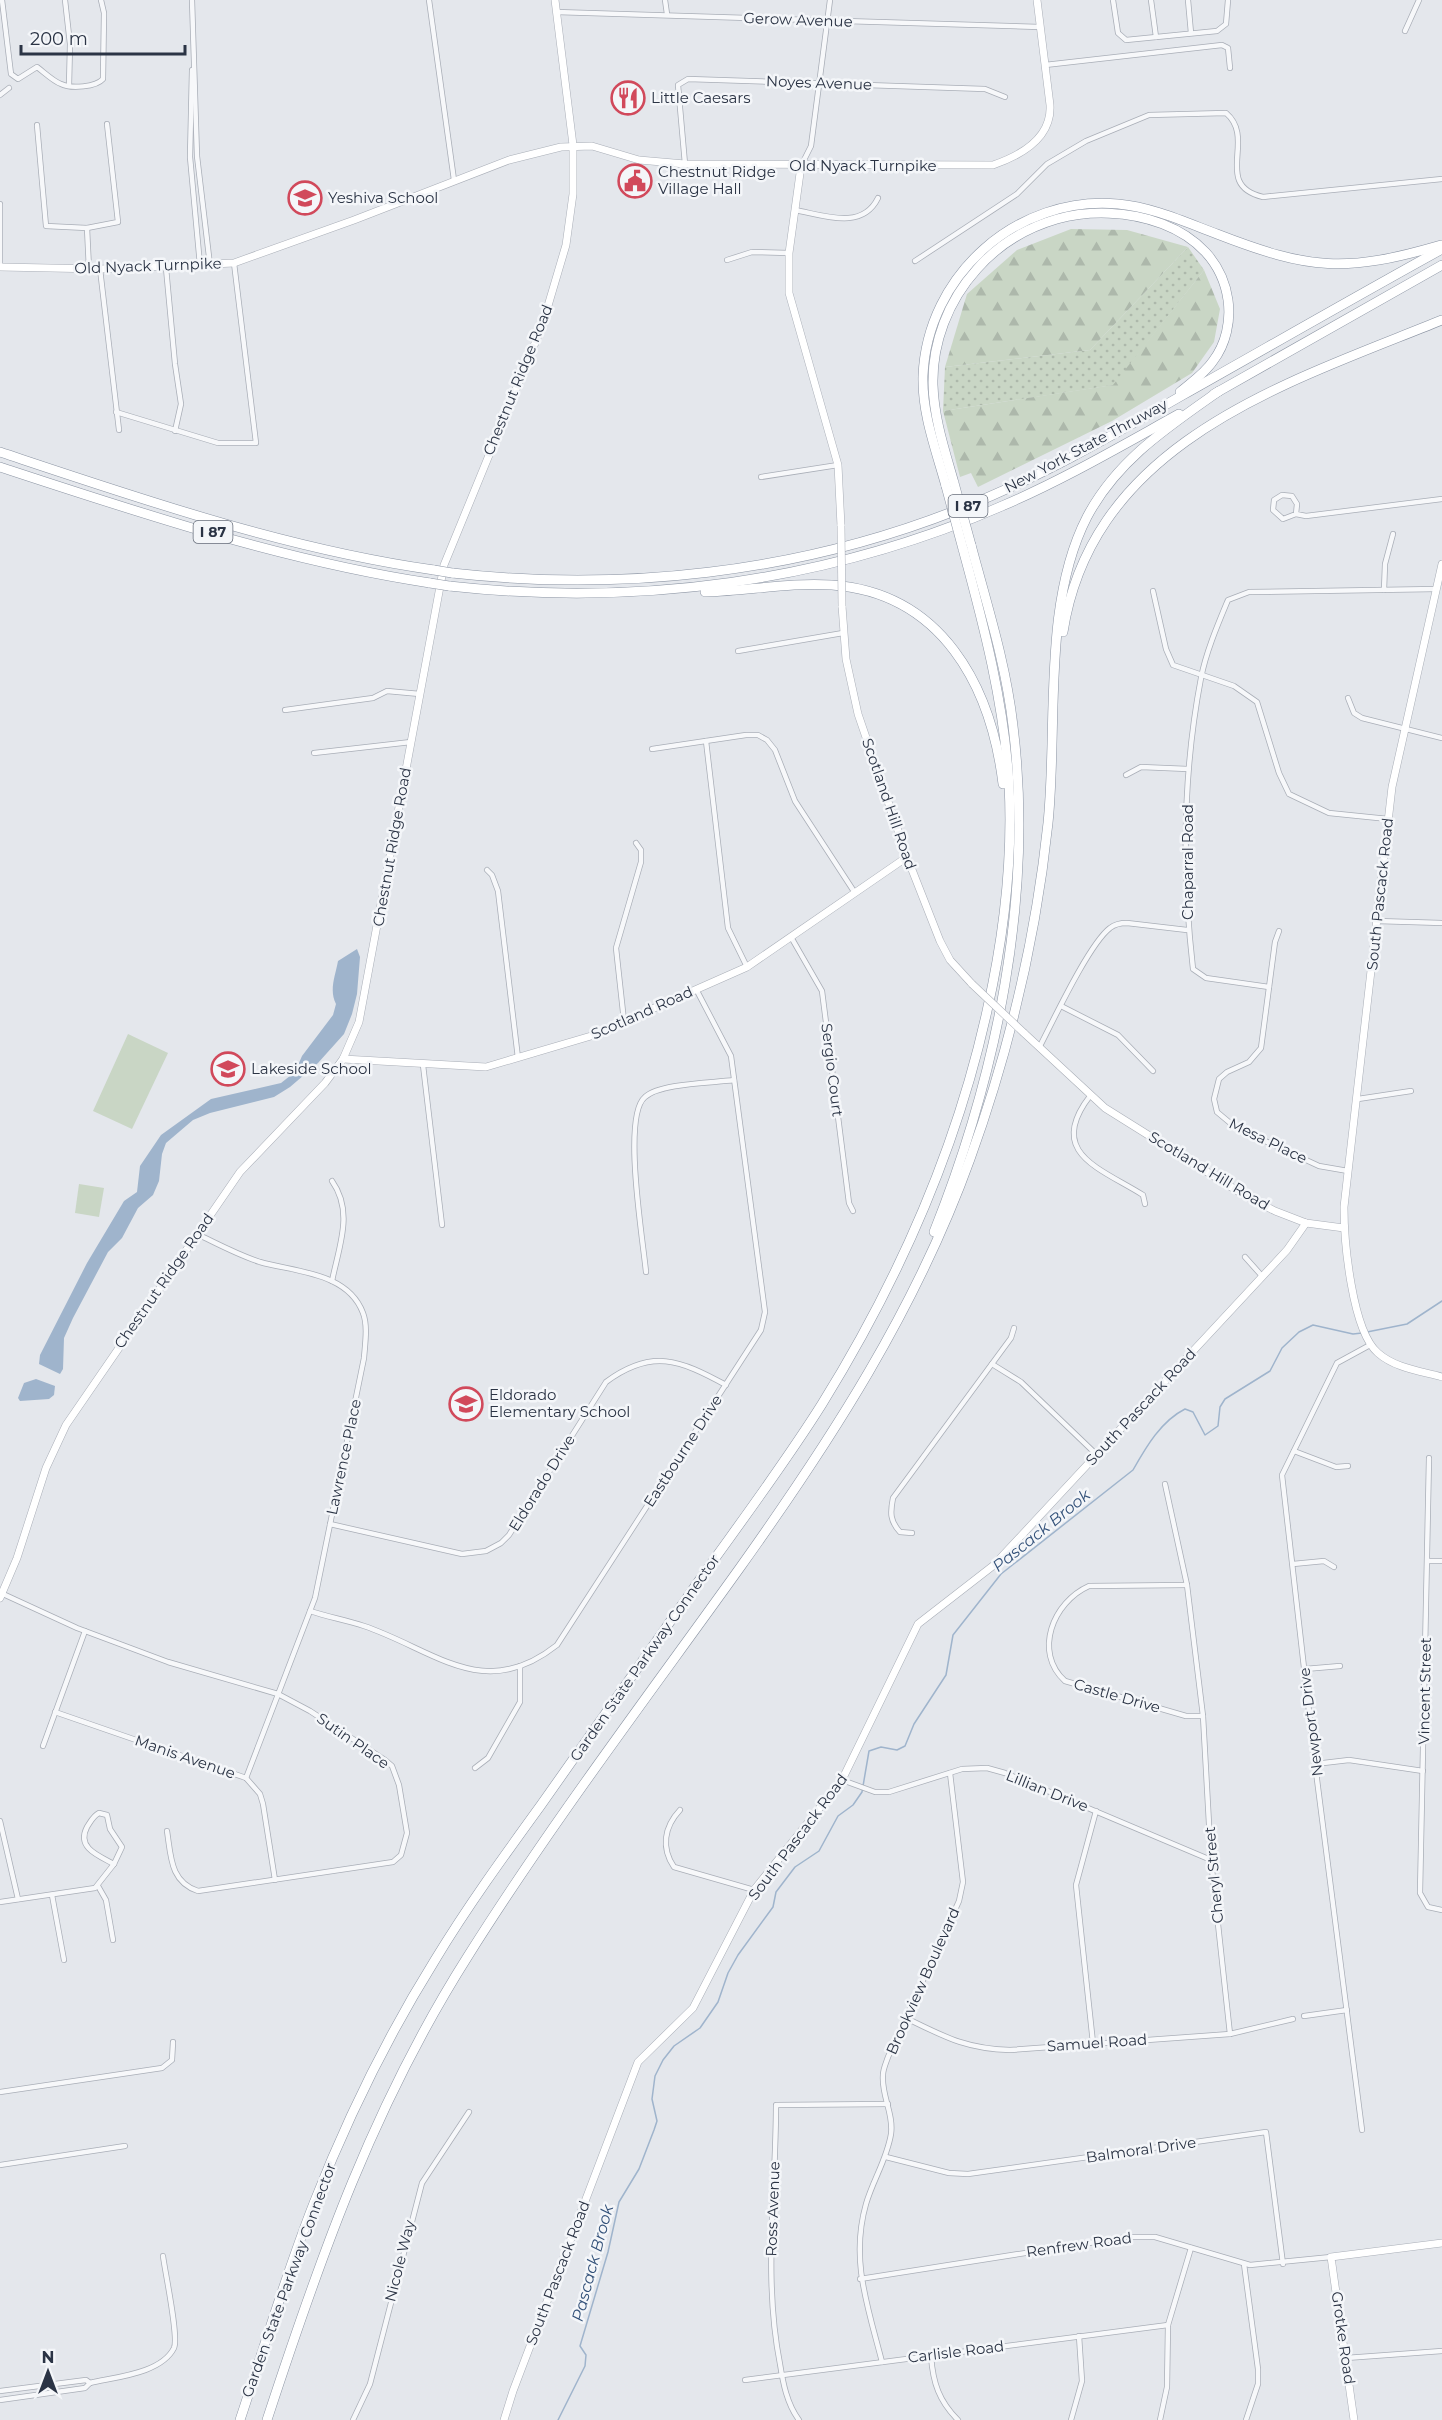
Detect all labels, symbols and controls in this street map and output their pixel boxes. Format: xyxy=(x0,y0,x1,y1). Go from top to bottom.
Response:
street label: Gerow Avenue xyxy=(743,8,853,31)
scale bar xyxy=(21,18,184,56)
text: 200 m xyxy=(30,28,88,50)
street label: Noyes Avenue xyxy=(766,71,872,94)
restaurant icon: Little Caesars xyxy=(610,80,646,116)
place label: Little Caesars xyxy=(651,88,751,107)
street label: Old Nyack Turnpike xyxy=(789,156,937,175)
place label: Chestnut Ridge Village Hall xyxy=(658,162,776,198)
public building icon: Chestnut Ridge Village Hall xyxy=(617,163,653,199)
school or university icon: Yeshiva School xyxy=(287,180,323,216)
place label: Yeshiva School xyxy=(328,188,438,207)
street label: Old Nyack Turnpike xyxy=(74,253,222,278)
street label: Chestnut Ridge Road xyxy=(479,302,557,458)
street label: New York State Thruway xyxy=(1001,394,1171,497)
road number: I 87 xyxy=(948,495,988,517)
road number: I 87 xyxy=(194,521,232,543)
street label: Scotland Hill Road xyxy=(858,736,921,872)
street label: Chestnut Ridge Road xyxy=(368,766,415,928)
street label: Chaparral Road xyxy=(1178,804,1197,920)
street label: South Pascack Road xyxy=(1362,817,1397,971)
street label: Scotland Road xyxy=(588,982,696,1043)
street label: Sergio Court xyxy=(817,1022,848,1118)
school or university icon: Lakeside School xyxy=(210,1051,246,1087)
place label: Lakeside School xyxy=(251,1059,371,1078)
street label: Mesa Place xyxy=(1226,1113,1310,1168)
street label: Scotland Hill Road xyxy=(1145,1127,1273,1214)
street label: Chestnut Ridge Road xyxy=(110,1209,218,1352)
street label: South Pascack Road xyxy=(1081,1344,1200,1469)
place label: Eldorado Elementary School xyxy=(489,1385,630,1421)
school or university icon: Eldorado Elementary School xyxy=(448,1386,484,1422)
street label: Eastbourne Drive xyxy=(639,1391,726,1510)
street label: Lawrence Place xyxy=(322,1397,365,1517)
street label: Eldorado Drive xyxy=(504,1431,579,1535)
water label: Pascack Brook xyxy=(989,1484,1095,1576)
street label: Garden State Parkway Connector xyxy=(566,1551,724,1765)
street label: Vincent Street xyxy=(1414,1637,1435,1745)
street label: Newport Drive xyxy=(1294,1667,1327,1778)
street label: Castle Drive xyxy=(1072,1674,1163,1717)
street label: Sutin Place xyxy=(313,1709,393,1773)
street label: Manis Avenue xyxy=(132,1730,238,1783)
street label: Lillian Drive xyxy=(1003,1765,1091,1816)
street label: South Pascack Road xyxy=(744,1770,851,1904)
street label: Cheryl Street xyxy=(1200,1826,1227,1924)
street label: Brookview Boulevard xyxy=(882,1904,964,2057)
street label: Samuel Road xyxy=(1046,2030,1148,2055)
street label: Balmoral Drive xyxy=(1085,2132,1197,2167)
street label: Garden State Parkway Connector xyxy=(237,2160,340,2400)
street label: Ross Avenue xyxy=(761,2161,784,2257)
street label: South Pascack Road xyxy=(521,2198,594,2348)
water label: Pascack Brook xyxy=(568,2201,618,2324)
street label: Nicole Way xyxy=(380,2217,419,2304)
street label: Renfrew Road xyxy=(1025,2228,1133,2261)
street label: Grotke Road xyxy=(1328,2290,1359,2386)
street label: Carlisle Road xyxy=(907,2336,1005,2367)
north arrow xyxy=(18,2342,78,2402)
text: N xyxy=(42,2348,54,2367)

